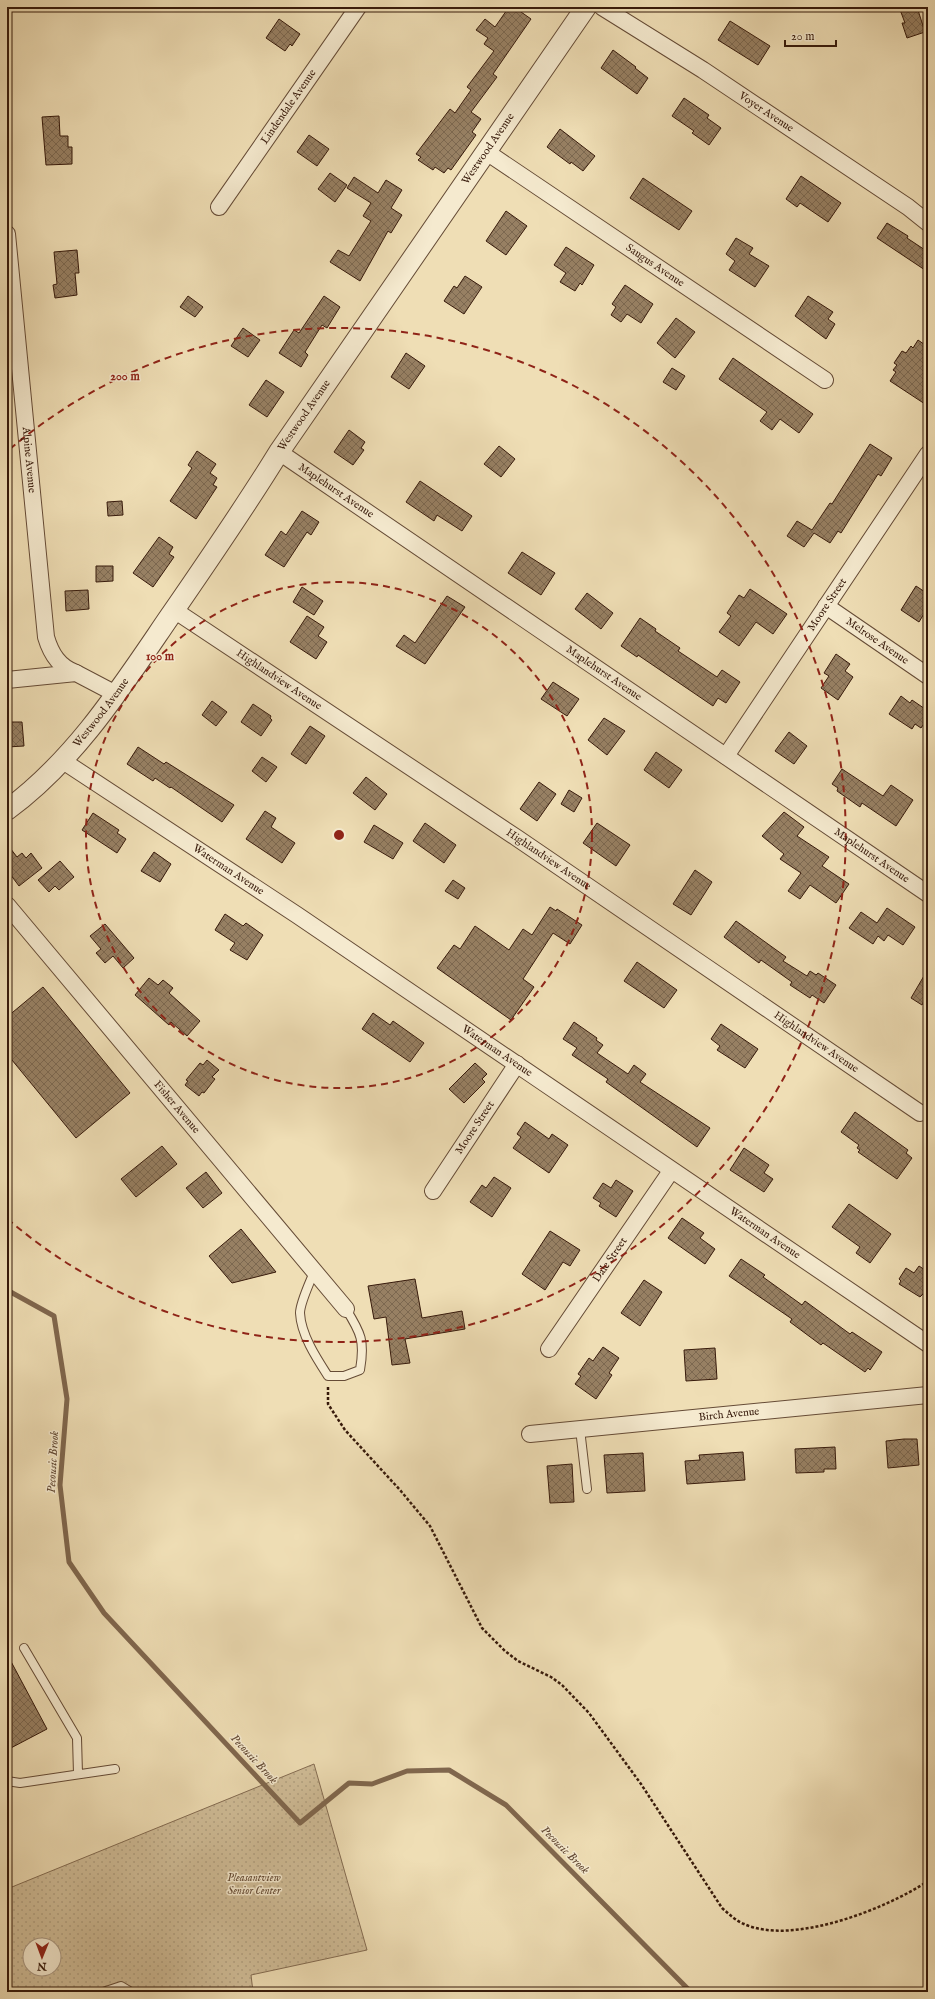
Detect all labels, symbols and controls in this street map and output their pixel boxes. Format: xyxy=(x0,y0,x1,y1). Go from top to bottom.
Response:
scale bar xyxy=(785,22,836,48)
text: 20 m xyxy=(791,29,814,44)
street label: Lindendale Avenue xyxy=(258,67,320,147)
street label: Voyer Avenue xyxy=(735,88,796,136)
street label: Westwood Avenue xyxy=(459,110,518,187)
street label: Saugus Avenue xyxy=(623,241,687,290)
text: 200 m xyxy=(110,369,140,384)
street label: Westwood Avenue xyxy=(275,377,334,454)
street label: Alpine Avenue xyxy=(19,425,39,494)
street label: Maplehurst Avenue xyxy=(296,460,376,521)
street label: Moore Street xyxy=(804,575,850,634)
street label: Melrose Avenue xyxy=(843,615,911,668)
street label: Maplehurst Avenue xyxy=(563,643,644,704)
street label: Highlandview Avenue xyxy=(233,646,324,713)
text: 100 m xyxy=(146,649,175,664)
street label: Westwood Avenue xyxy=(70,675,132,750)
street label: Maplehurst Avenue xyxy=(831,825,912,886)
street label: Highlandview Avenue xyxy=(503,826,594,893)
centre of rings xyxy=(332,828,346,842)
street label: Waterman Avenue xyxy=(190,841,267,898)
street label: Highlandview Avenue xyxy=(771,1008,861,1076)
street label: Waterman Avenue xyxy=(459,1022,535,1080)
street label: Fisher Avenue xyxy=(150,1078,203,1137)
street label: Moore Street xyxy=(452,1098,498,1157)
street label: Waterman Avenue xyxy=(727,1204,803,1262)
street label: Dale Street xyxy=(590,1235,630,1285)
street label: Birch Avenue xyxy=(698,1405,760,1424)
water label: Pecousic Brook xyxy=(44,1430,62,1493)
water label: Pecousic Brook xyxy=(227,1731,281,1787)
water label: Pecousic Brook xyxy=(538,1823,592,1877)
park label: Pleasantview Senior Center xyxy=(227,1871,282,1898)
north arrow xyxy=(22,1937,62,1977)
text: N xyxy=(36,1959,48,1973)

